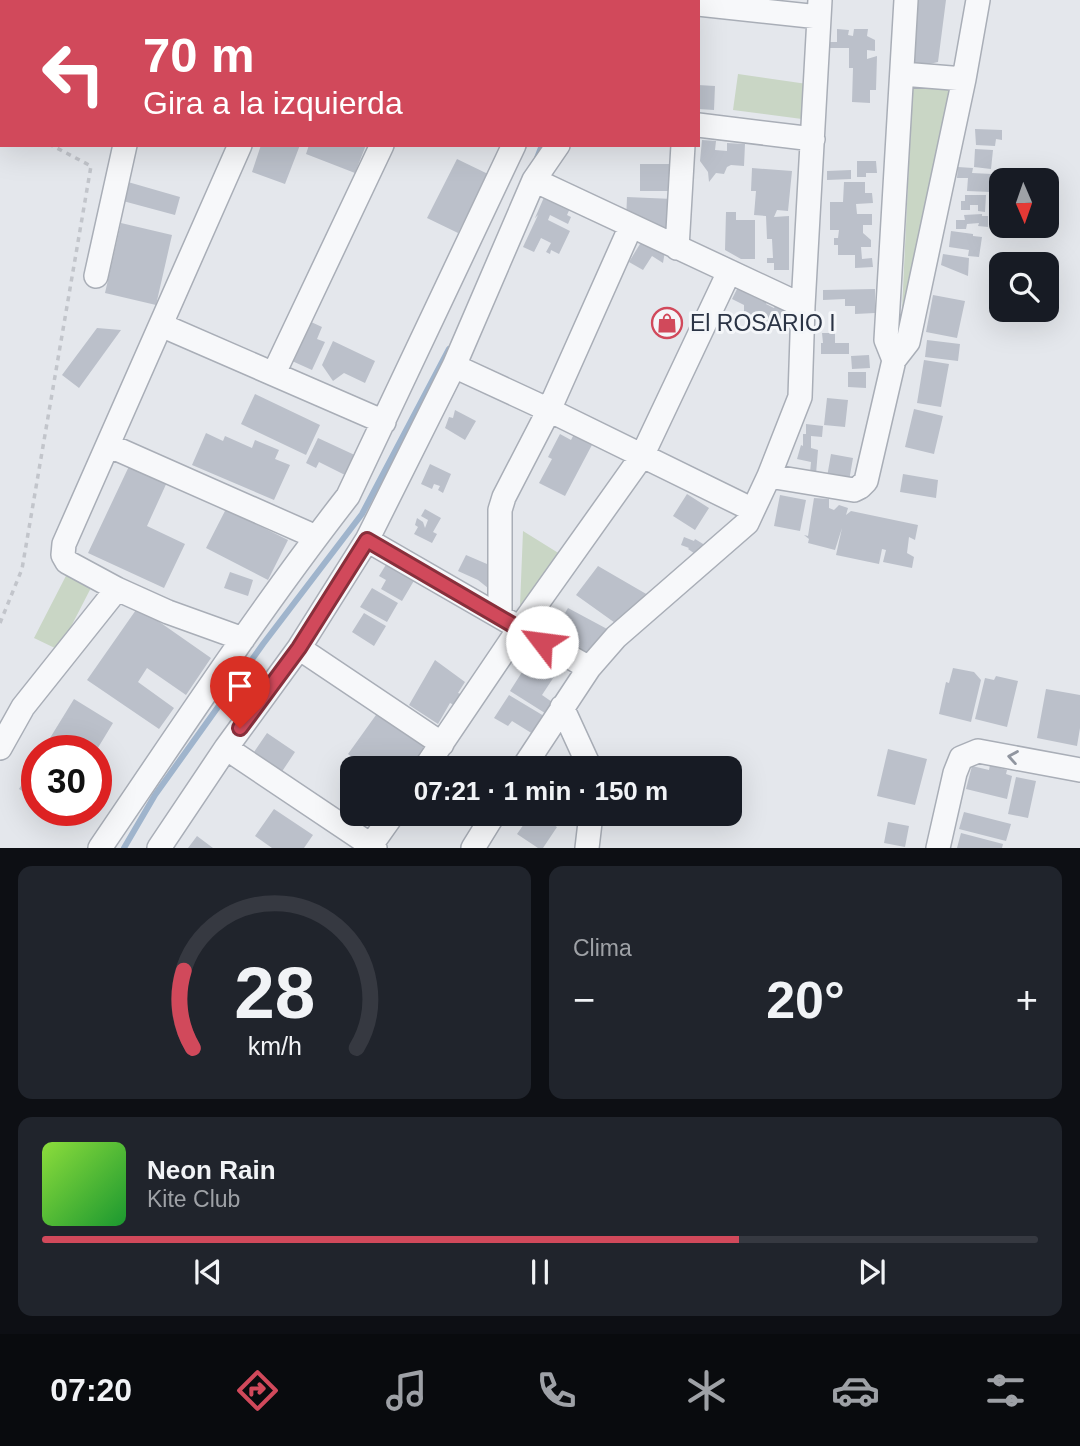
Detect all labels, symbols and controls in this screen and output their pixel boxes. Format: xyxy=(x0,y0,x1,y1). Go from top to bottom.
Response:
icon: left xyxy=(28,28,119,119)
text: 70 m xyxy=(143,28,255,82)
text: Gira a la izquierda xyxy=(143,85,403,121)
north arrow xyxy=(989,168,1059,238)
map controls xyxy=(989,168,1059,322)
button: search xyxy=(989,252,1059,322)
shop icon: El ROSARIO I xyxy=(650,306,684,340)
place label: El ROSARIO I xyxy=(690,310,836,336)
position arrow xyxy=(505,605,579,679)
pin xyxy=(210,656,270,728)
icon: arrive xyxy=(221,667,259,705)
speed limit sign: 30 xyxy=(21,735,112,826)
one-way arrow xyxy=(1007,750,1019,765)
text: 07:21 · 1 min · 150 m xyxy=(414,776,668,806)
text: Clima xyxy=(573,935,632,961)
text: 28 xyxy=(234,953,315,1034)
text: 20° xyxy=(766,971,845,1029)
text: − xyxy=(573,979,595,1021)
text: + xyxy=(1016,979,1038,1021)
text: km/h xyxy=(247,1032,302,1060)
text: Neon Rain xyxy=(147,1155,276,1185)
text: Kite Club xyxy=(147,1186,240,1212)
icon: previous xyxy=(189,1253,227,1291)
icon: pause xyxy=(521,1253,559,1291)
icon: next xyxy=(853,1253,891,1291)
icon: directions xyxy=(233,1366,282,1415)
icon: music xyxy=(382,1366,431,1415)
icon: phone xyxy=(532,1366,581,1415)
icon: climate xyxy=(682,1366,731,1415)
icon: car xyxy=(831,1366,880,1415)
icon: filters xyxy=(981,1366,1030,1415)
text: 07:20 xyxy=(50,1372,132,1408)

